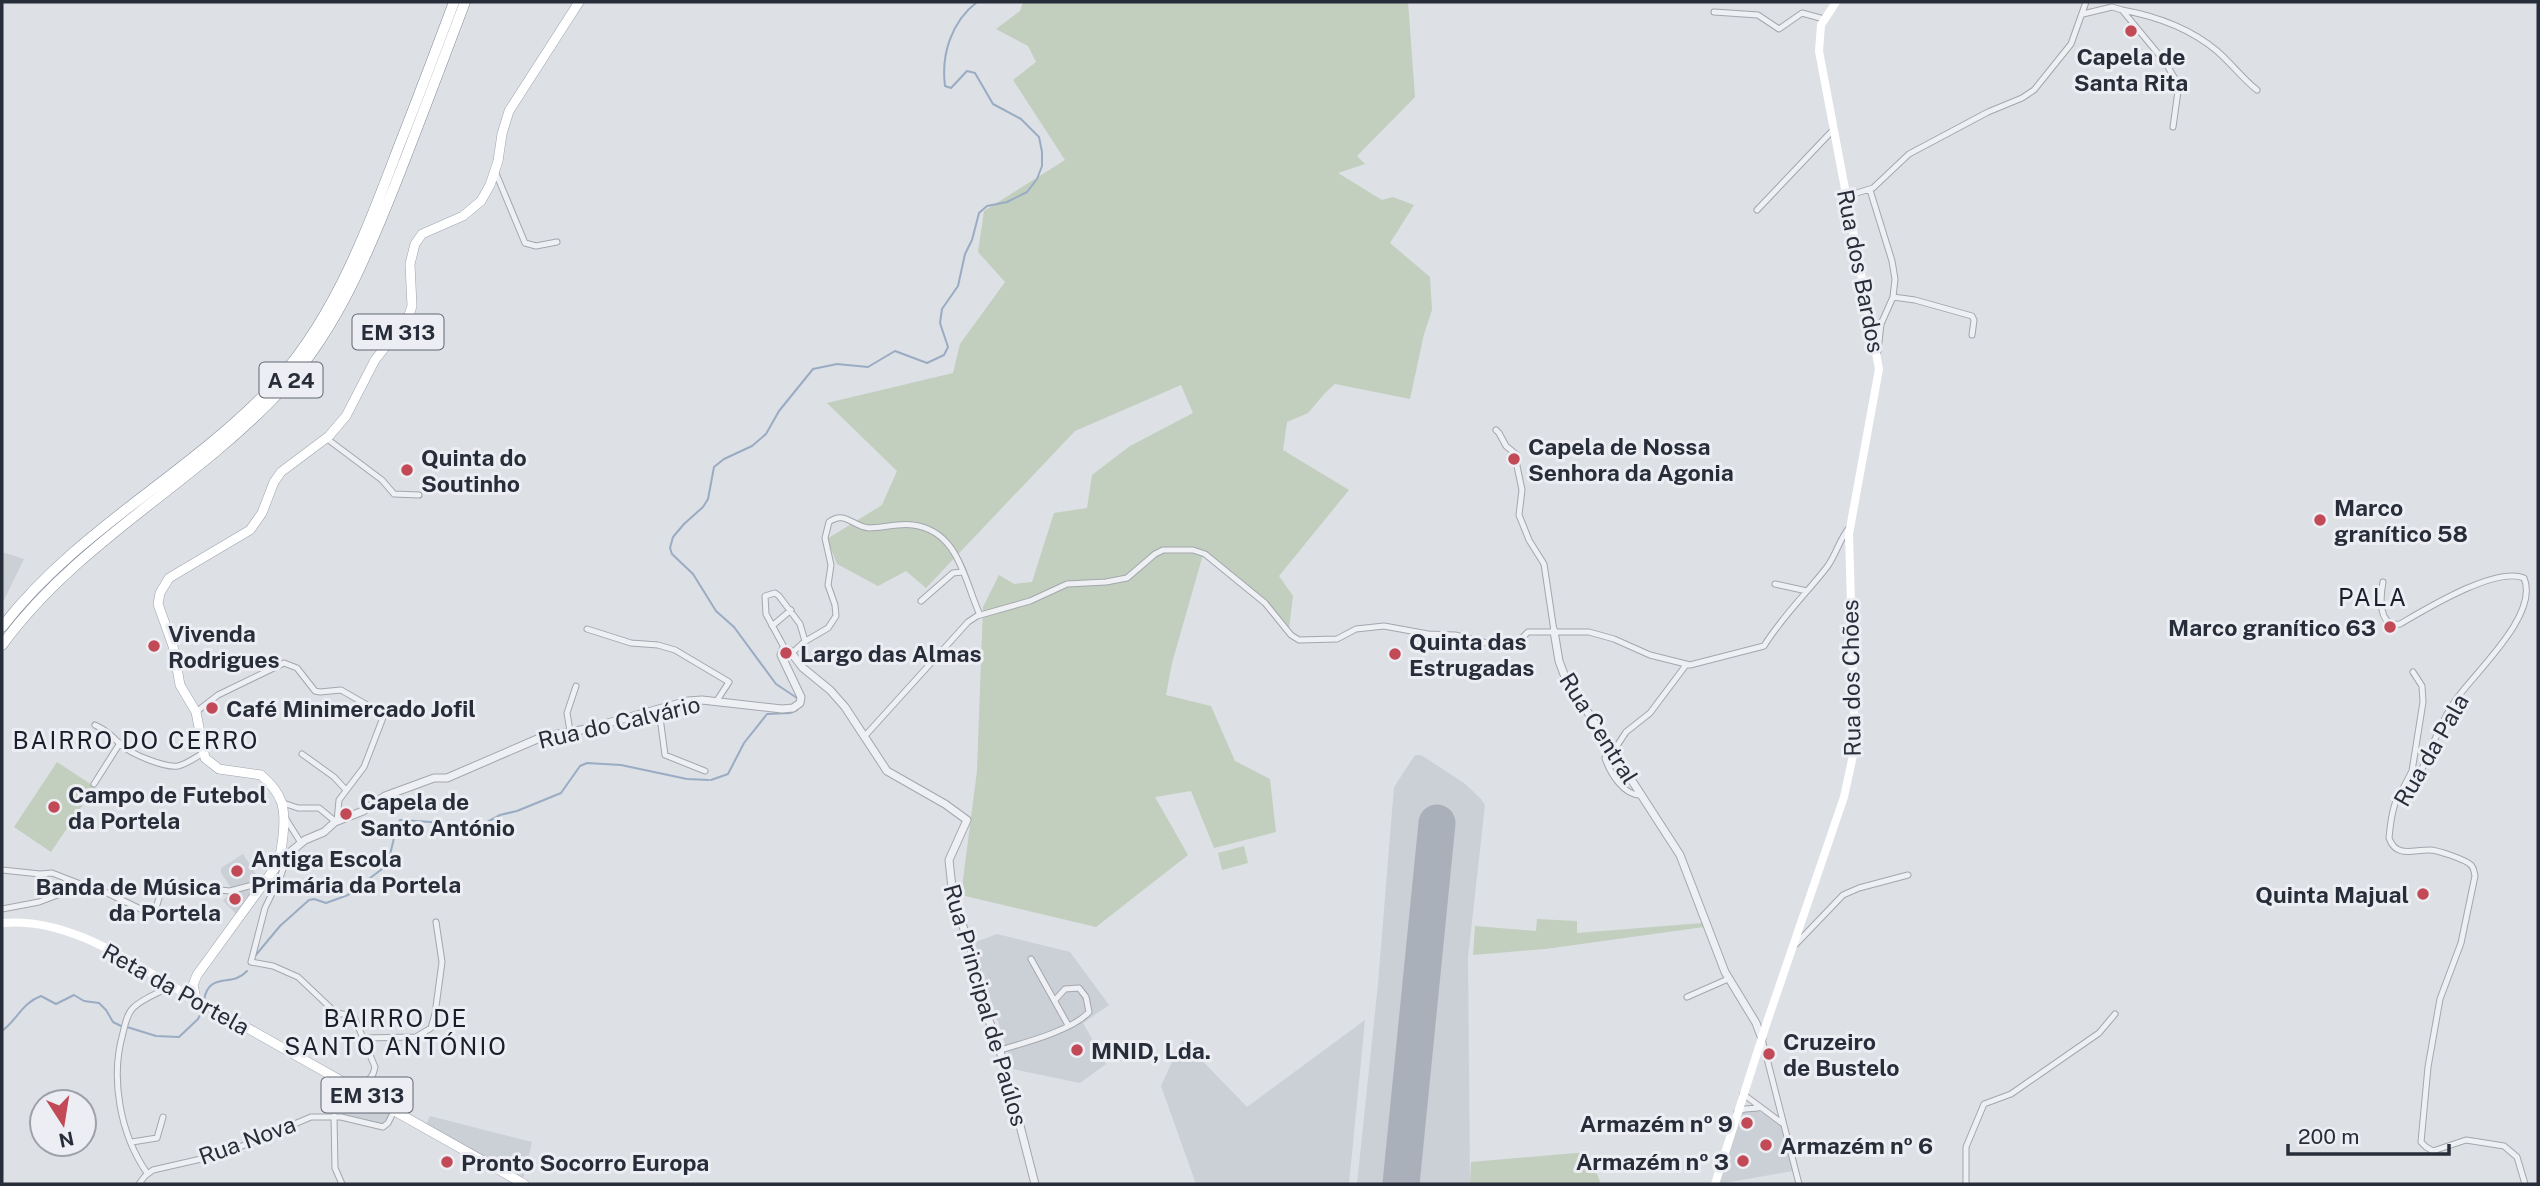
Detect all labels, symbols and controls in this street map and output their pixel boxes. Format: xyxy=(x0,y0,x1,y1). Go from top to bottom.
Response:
marker: Capela de Santa Rita xyxy=(2123,23,2139,39)
place label: Capela de Santa Rita xyxy=(2074,43,2188,96)
street label: Rua dos Bardos xyxy=(1832,187,1890,355)
road number: EM 313 xyxy=(352,314,444,350)
road number: A 24 xyxy=(260,362,322,398)
place label: Capela de Nossa Senhora da Agonia xyxy=(1528,433,1734,486)
place label: Quinta do Soutinho xyxy=(421,444,527,497)
marker: Capela de Nossa Senhora da Agonia xyxy=(1506,451,1522,467)
marker: Quinta do Soutinho xyxy=(399,462,415,478)
place label: Marco granítico 58 xyxy=(2334,494,2468,547)
marker: Marco granítico 58 xyxy=(2312,512,2328,528)
district label: PALA xyxy=(2338,583,2408,611)
street label: Rua dos Chões xyxy=(1836,599,1866,757)
place label: Marco granítico 63 xyxy=(2168,614,2376,641)
marker: Marco granítico 63 xyxy=(2382,619,2398,635)
place label: Vivenda Rodrigues xyxy=(168,620,280,673)
place label: Quinta das Estrugadas xyxy=(1409,628,1534,681)
marker: Vivenda Rodrigues xyxy=(146,638,162,654)
place label: Largo das Almas xyxy=(800,640,982,667)
marker: Largo das Almas xyxy=(778,645,794,661)
marker: Quinta das Estrugadas xyxy=(1387,646,1403,662)
street label: Rua Central xyxy=(1554,667,1644,789)
street label: Rua da Pala xyxy=(2388,689,2474,811)
street label: Rua do Calvário xyxy=(535,690,703,754)
place label: Café Minimercado Jofil xyxy=(226,695,476,722)
marker: Café Minimercado Jofil xyxy=(204,700,220,716)
district label: BAIRRO DO CERRO xyxy=(13,726,260,754)
place label: Campo de Futebol da Portela xyxy=(68,781,267,834)
place label: Capela de Santo António xyxy=(360,788,515,841)
marker: Campo de Futebol da Portela xyxy=(46,799,62,815)
marker: Capela de Santo António xyxy=(338,806,354,822)
place label: Antiga Escola Primária da Portela xyxy=(251,845,461,898)
marker: Antiga Escola Primária da Portela xyxy=(229,863,245,879)
place label: Banda de Música da Portela xyxy=(36,873,221,926)
street label: Rua Principal de Paúlos xyxy=(939,881,1033,1129)
place label: Quinta Majual xyxy=(2255,881,2409,908)
marker: Quinta Majual xyxy=(2415,886,2431,902)
marker: Banda de Música da Portela xyxy=(227,891,243,907)
street label: Reta da Portela xyxy=(98,937,254,1041)
district label: BAIRRO DE SANTO ANTÓNIO xyxy=(284,1004,508,1060)
place label: Cruzeiro de Bustelo xyxy=(1783,1028,1899,1081)
place label: MNID, Lda. xyxy=(1091,1037,1211,1064)
marker: MNID, Lda. xyxy=(1069,1042,1085,1058)
marker: Cruzeiro de Bustelo xyxy=(1761,1046,1777,1062)
road number: EM 313 xyxy=(322,1078,412,1112)
north arrow xyxy=(28,1088,98,1158)
street label: Rua Nova xyxy=(195,1110,299,1170)
place label: Armazém nº 9 xyxy=(1580,1110,1733,1137)
scale bar xyxy=(2288,1112,2449,1156)
marker: Armazém nº 9 xyxy=(1739,1115,1755,1131)
text: 200 m xyxy=(2298,1124,2359,1149)
text: N xyxy=(57,1127,76,1152)
place label: Armazém nº 6 xyxy=(1780,1132,1933,1159)
marker: Armazém nº 6 xyxy=(1758,1137,1774,1153)
place label: Armazém nº 3 xyxy=(1576,1148,1729,1175)
place label: Pronto Socorro Europa xyxy=(461,1149,709,1176)
marker: Armazém nº 3 xyxy=(1735,1153,1751,1169)
marker: Pronto Socorro Europa xyxy=(439,1154,455,1170)

